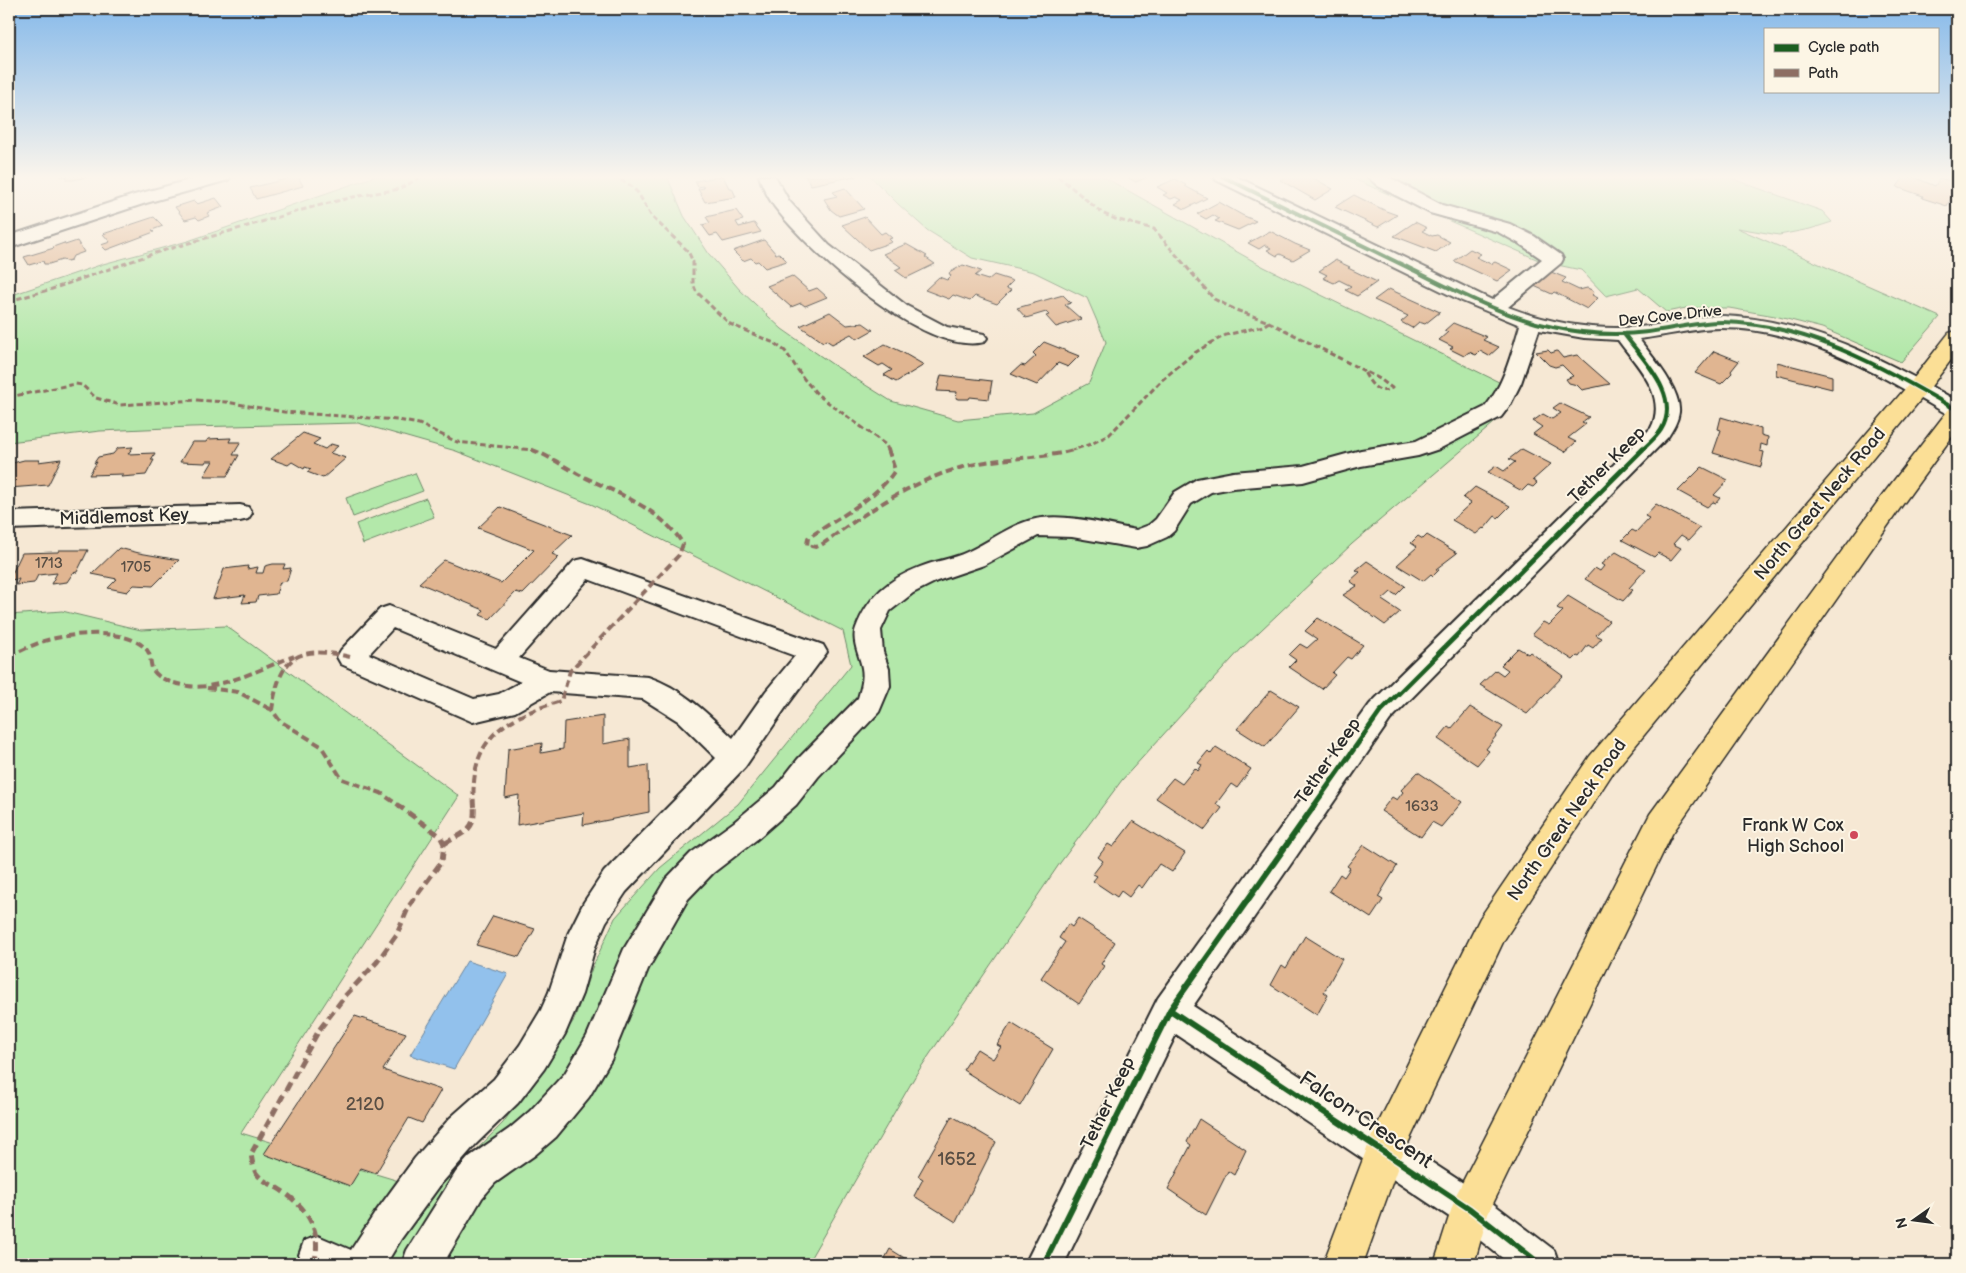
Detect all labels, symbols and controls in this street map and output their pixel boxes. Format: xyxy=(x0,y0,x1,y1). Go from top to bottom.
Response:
legend xyxy=(1764,28,1938,92)
text: Cycle path xyxy=(1808,38,1879,57)
text: Path xyxy=(1808,64,1838,83)
street label: Dey Cove Drive xyxy=(1617,301,1723,331)
street label: Tether Keep xyxy=(1564,422,1650,508)
street label: North Great Neck Road xyxy=(1750,423,1890,585)
street label: Middlemost Key xyxy=(59,504,190,530)
house number: 1713 xyxy=(35,554,63,573)
house number: 1705 xyxy=(121,558,151,577)
street label: Tether Keep xyxy=(1291,714,1365,808)
street label: North Great Neck Road xyxy=(1503,735,1631,905)
house number: 1633 xyxy=(1405,797,1439,816)
place label: Frank W Cox High School xyxy=(1742,815,1845,857)
marker: Frank W Cox High School xyxy=(1848,829,1860,841)
street label: Tether Keep xyxy=(1077,1053,1139,1153)
street label: Falcon Crescent xyxy=(1294,1066,1438,1174)
house number: 2120 xyxy=(346,1094,384,1115)
house number: 1652 xyxy=(938,1149,977,1170)
north arrow xyxy=(1888,1196,1938,1246)
text: N xyxy=(1892,1216,1911,1230)

